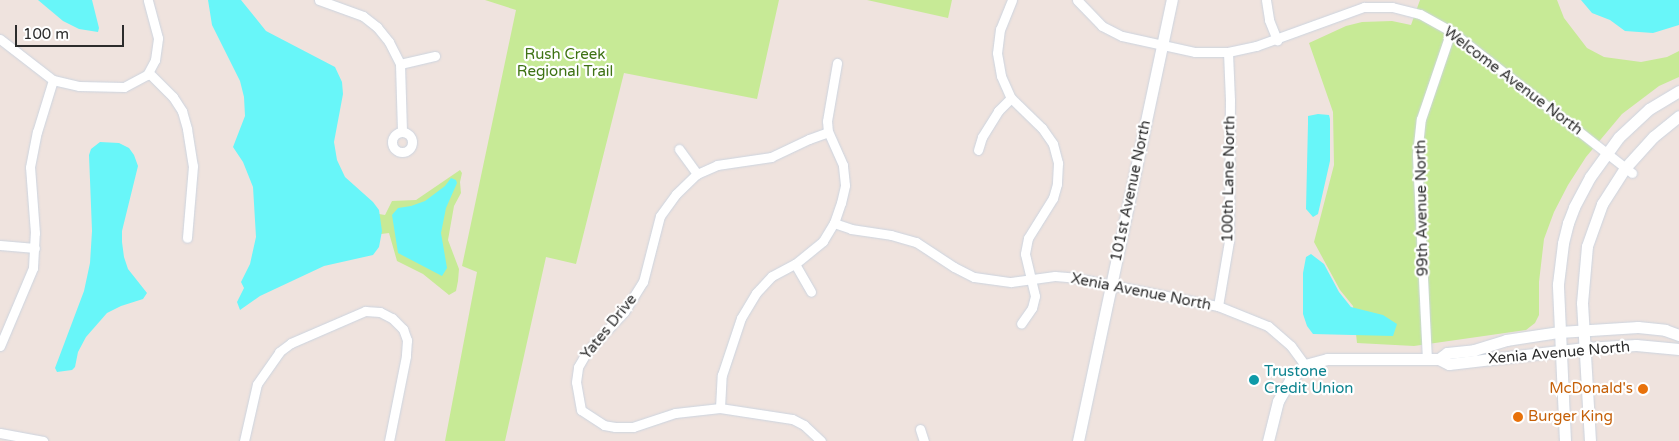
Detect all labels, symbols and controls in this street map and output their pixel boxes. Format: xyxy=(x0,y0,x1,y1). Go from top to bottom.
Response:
scale bar xyxy=(18,15,126,47)
street label: Welcome Avenue North xyxy=(1440,23,1586,139)
text: 100 m xyxy=(23,25,69,43)
park label: Rush Creek Regional Trail xyxy=(517,45,613,80)
street label: 100th Lane North xyxy=(1219,115,1239,243)
street label: 101st Avenue North xyxy=(1107,119,1155,263)
street label: 99th Avenue North xyxy=(1412,139,1432,277)
street label: Xenia Avenue North xyxy=(1069,270,1213,314)
street label: Yates Drive xyxy=(577,291,641,363)
street label: Xenia Avenue North xyxy=(1487,338,1631,368)
place label: Trustone Credit Union xyxy=(1264,362,1353,397)
marker: Trustone Credit Union xyxy=(1248,374,1260,386)
place label: McDonald's xyxy=(1549,380,1633,398)
marker: McDonald's xyxy=(1637,383,1649,395)
place label: Burger King xyxy=(1528,408,1613,426)
marker: Burger King xyxy=(1512,411,1524,423)

